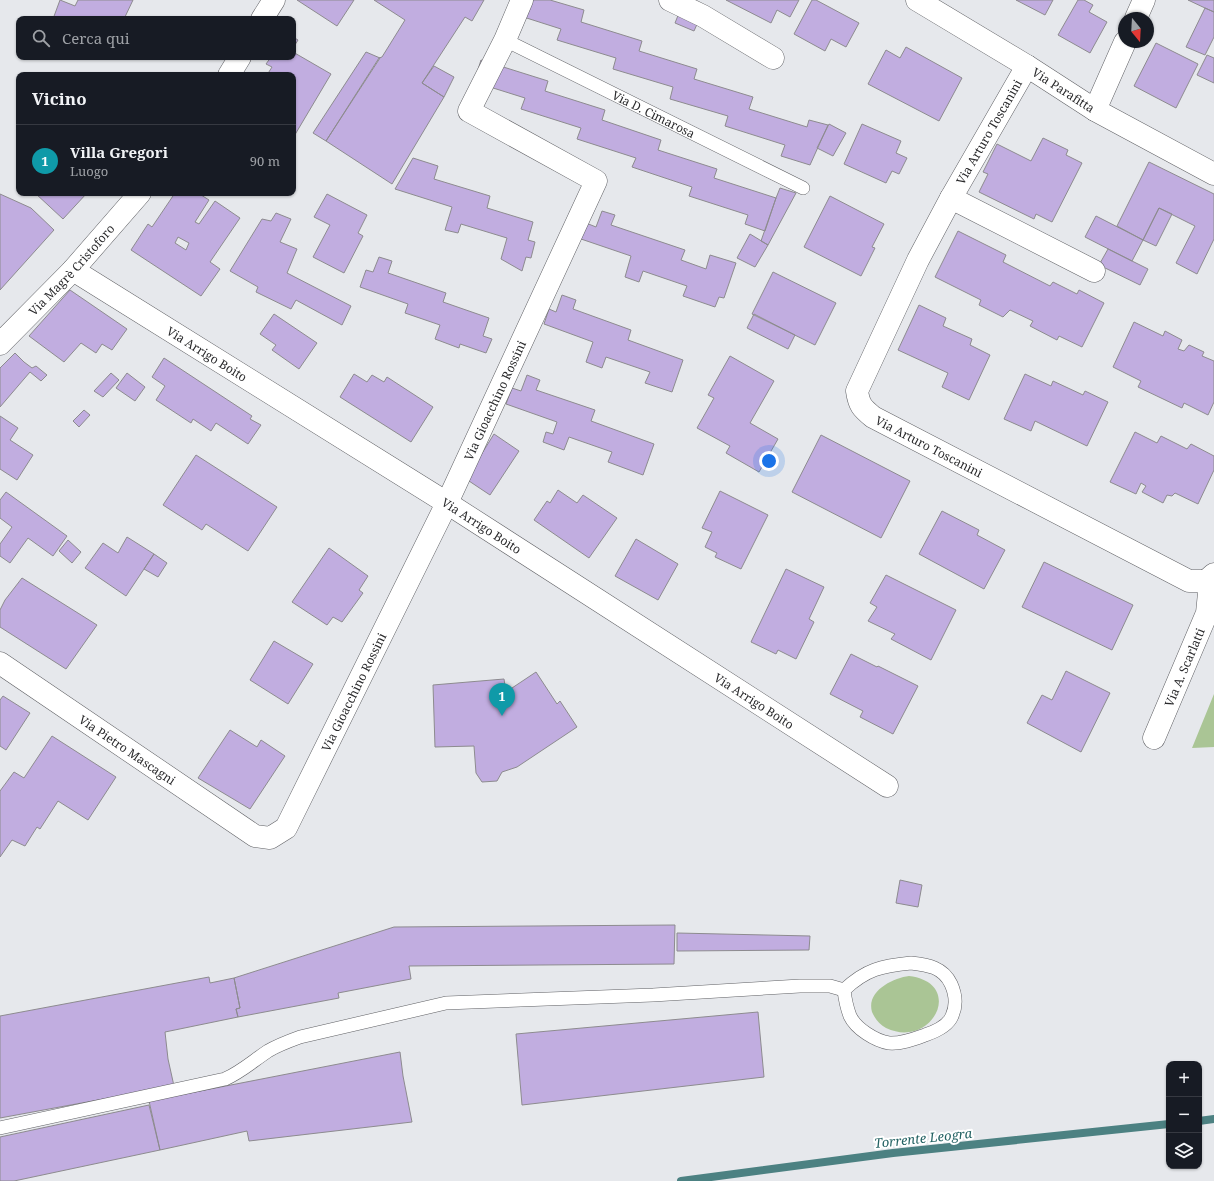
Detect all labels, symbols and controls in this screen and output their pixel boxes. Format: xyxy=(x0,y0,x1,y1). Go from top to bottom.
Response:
north arrow xyxy=(1118,12,1154,48)
search box xyxy=(16,16,296,60)
icon: search xyxy=(30,27,52,49)
text: Cerca qui xyxy=(62,28,130,48)
street label: Via Parafitta xyxy=(1029,63,1098,116)
street label: Via Arturo Toscanini xyxy=(952,76,1026,188)
street label: Via D. Cimarosa xyxy=(609,86,698,142)
text: Vicino xyxy=(32,87,87,110)
text: Villa Gregori xyxy=(70,142,168,162)
text: 1 xyxy=(41,152,49,170)
text: 90 m xyxy=(250,152,280,170)
text: Luogo xyxy=(70,162,108,180)
street label: Via Magrè Cristoforo xyxy=(25,220,118,319)
street label: Via Arrigo Boito xyxy=(164,322,251,385)
street label: Via Gioacchino Rossini xyxy=(459,338,530,463)
street label: Via Arturo Toscanini xyxy=(873,411,986,481)
your location xyxy=(759,451,779,471)
street label: Via Arrigo Boito xyxy=(439,493,525,557)
street label: Via A. Scarlatti xyxy=(1160,625,1208,709)
street label: Via Gioacchino Rossini xyxy=(317,630,390,754)
street label: Via Arrigo Boito xyxy=(711,669,798,733)
pin: 1 xyxy=(489,683,515,716)
street label: Via Pietro Mascagni xyxy=(76,711,179,788)
map controls xyxy=(1166,1061,1202,1169)
button: + xyxy=(1166,1061,1202,1097)
button: − xyxy=(1166,1097,1202,1133)
water label: Torrente Leogra xyxy=(873,1124,973,1152)
button: layers xyxy=(1166,1133,1202,1169)

